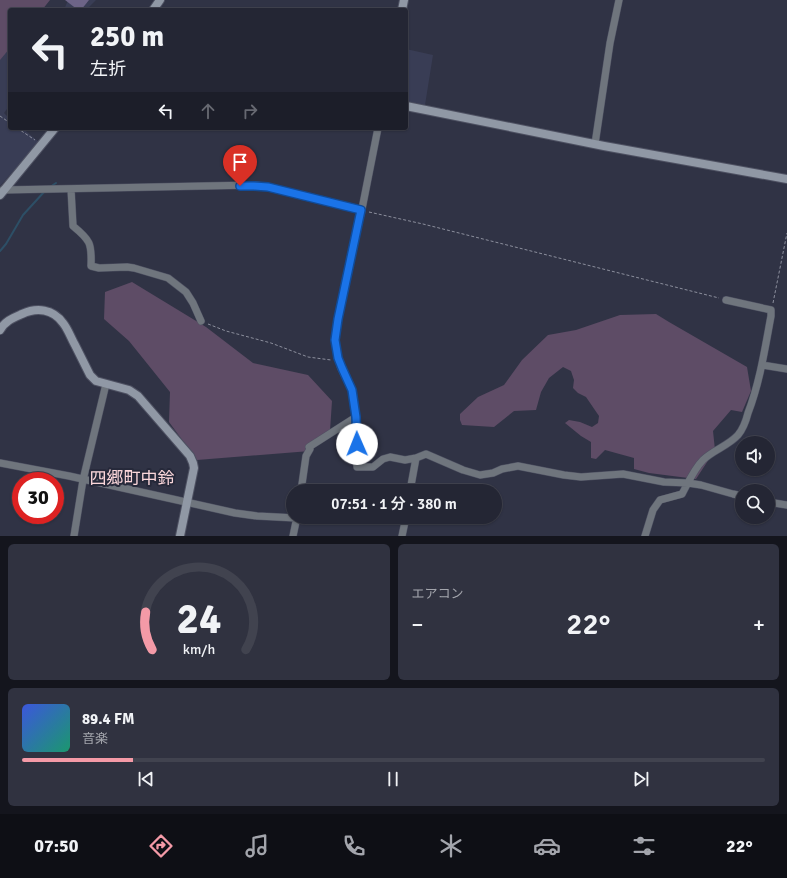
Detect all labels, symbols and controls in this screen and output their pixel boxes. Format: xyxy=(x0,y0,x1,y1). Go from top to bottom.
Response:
text: 250 m xyxy=(90,20,164,54)
icon: left xyxy=(24,24,76,76)
text: 左折 xyxy=(90,58,126,80)
icon: left xyxy=(155,100,177,122)
icon: ahead xyxy=(197,100,219,122)
icon: right xyxy=(239,100,261,122)
pin xyxy=(223,145,257,186)
icon: arrive xyxy=(229,151,251,173)
position arrow xyxy=(336,423,378,465)
map controls xyxy=(735,436,775,524)
button: sound xyxy=(735,436,775,476)
district label: 四郷町中鈴 xyxy=(90,468,175,489)
speed limit sign: 30 xyxy=(12,472,64,524)
button: search xyxy=(735,484,775,524)
text: 07:51 · 1 分 · 380 m xyxy=(331,495,457,513)
text: エアコン xyxy=(412,586,464,602)
text: 24 xyxy=(176,594,221,645)
text: 22° xyxy=(566,606,610,643)
text: − xyxy=(412,611,423,638)
text: + xyxy=(753,611,765,638)
text: km/h xyxy=(183,641,215,658)
text: 89.4 FM xyxy=(82,710,134,728)
text: 音楽 xyxy=(82,731,108,747)
icon: previous xyxy=(135,768,157,790)
icon: pause xyxy=(382,768,404,790)
icon: next xyxy=(630,768,652,790)
icon: directions xyxy=(147,832,175,860)
icon: music xyxy=(243,832,271,860)
icon: phone xyxy=(340,832,368,860)
icon: climate xyxy=(437,832,465,860)
icon: car xyxy=(533,832,561,860)
icon: filters xyxy=(630,832,658,860)
text: 07:50 xyxy=(34,835,78,857)
text: 22° xyxy=(726,835,753,857)

